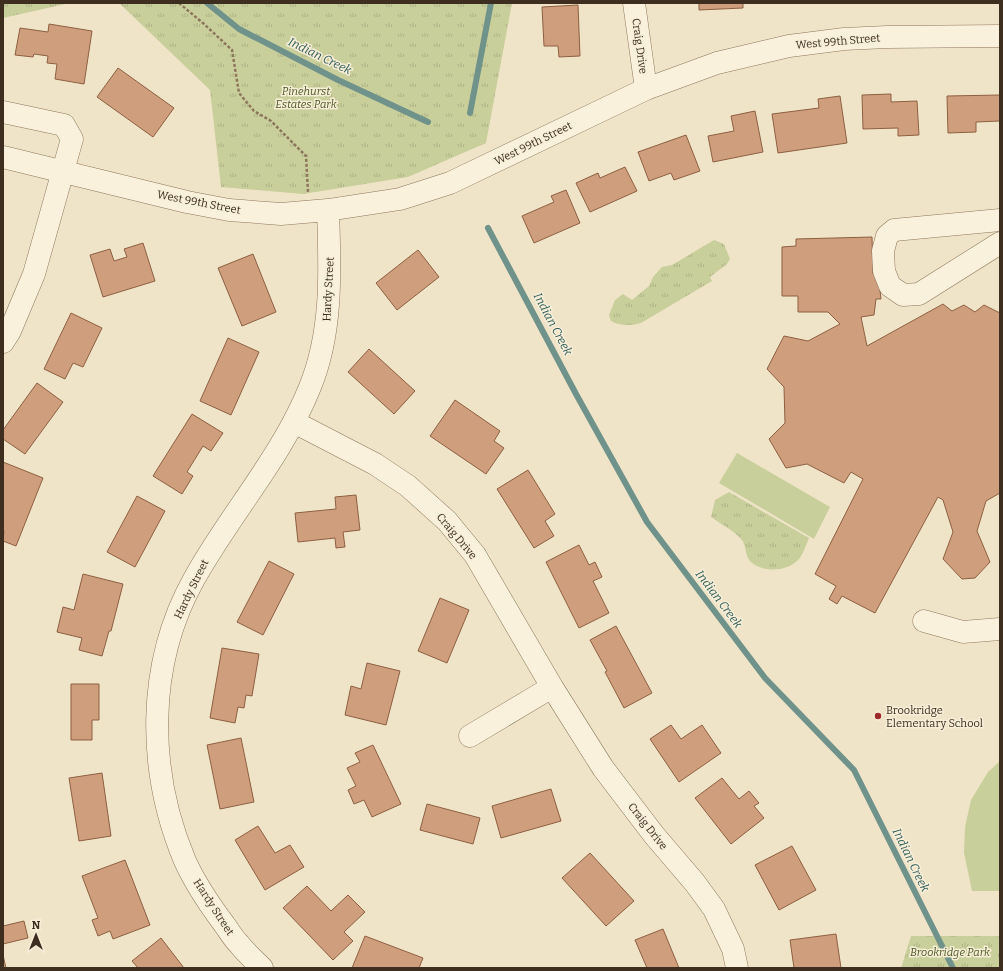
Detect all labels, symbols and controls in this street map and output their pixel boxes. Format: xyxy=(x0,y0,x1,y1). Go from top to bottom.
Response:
street label: Craig Drive xyxy=(629,17,650,75)
street label: West 99th Street xyxy=(795,31,881,52)
water label: Indian Creek xyxy=(286,35,354,78)
park label: Pinehurst Estates Park xyxy=(275,85,338,111)
street label: West 99th Street xyxy=(492,119,574,168)
street label: West 99th Street xyxy=(156,188,242,217)
street label: Hardy Street xyxy=(320,256,337,322)
water label: Indian Creek xyxy=(531,290,576,358)
street label: Craig Drive xyxy=(434,511,480,562)
street label: Hardy Street xyxy=(171,557,211,621)
water label: Indian Creek xyxy=(693,567,746,631)
place label: Brookridge Elementary School xyxy=(886,704,983,730)
marker: Brookridge Elementary School xyxy=(873,711,883,721)
street label: Craig Drive xyxy=(625,800,670,852)
water label: Indian Creek xyxy=(890,826,933,894)
street label: Hardy Street xyxy=(191,877,237,938)
north arrow xyxy=(16,915,56,955)
text: N xyxy=(32,919,41,932)
park label: Brookridge Park xyxy=(910,946,991,959)

